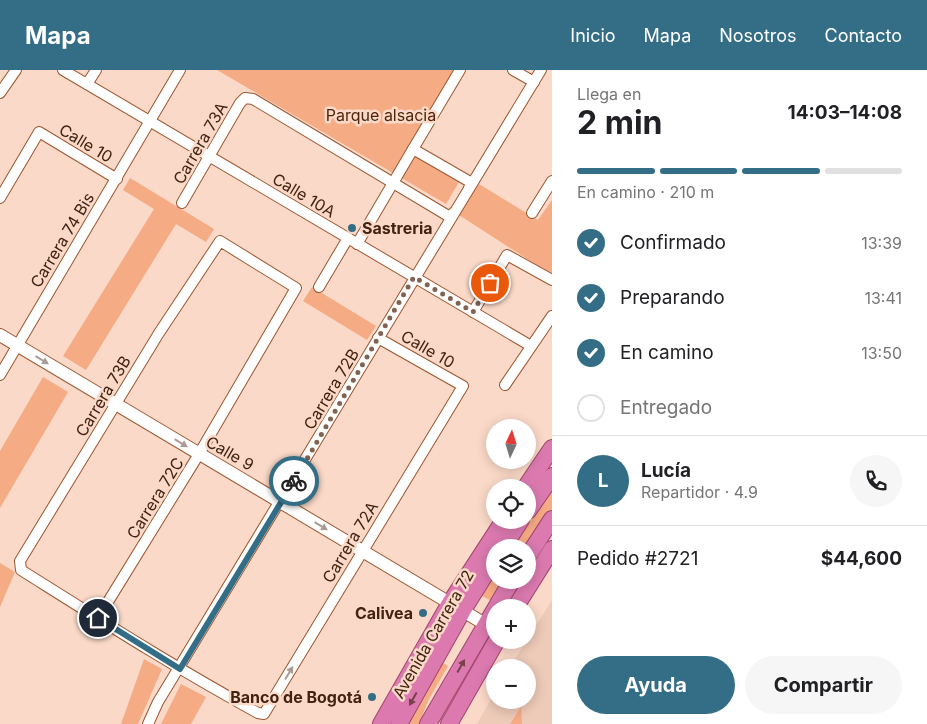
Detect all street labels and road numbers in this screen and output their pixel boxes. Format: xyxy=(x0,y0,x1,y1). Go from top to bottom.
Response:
street label: Carrera 73A xyxy=(169,98,231,188)
street label: Calle 10 xyxy=(56,119,116,167)
street label: Calle 10A xyxy=(269,168,339,222)
street label: Carrera 74 Bis xyxy=(26,189,98,291)
street label: Calle 10 xyxy=(398,326,458,372)
street label: Carrera 72B xyxy=(299,345,363,433)
street label: Carrera 73B xyxy=(71,352,135,440)
street label: Calle 9 xyxy=(202,431,258,475)
street label: Carrera 72C xyxy=(122,454,188,542)
street label: Carrera 72A xyxy=(318,498,382,586)
street label: Avenida Carrera 72 xyxy=(388,566,478,702)

